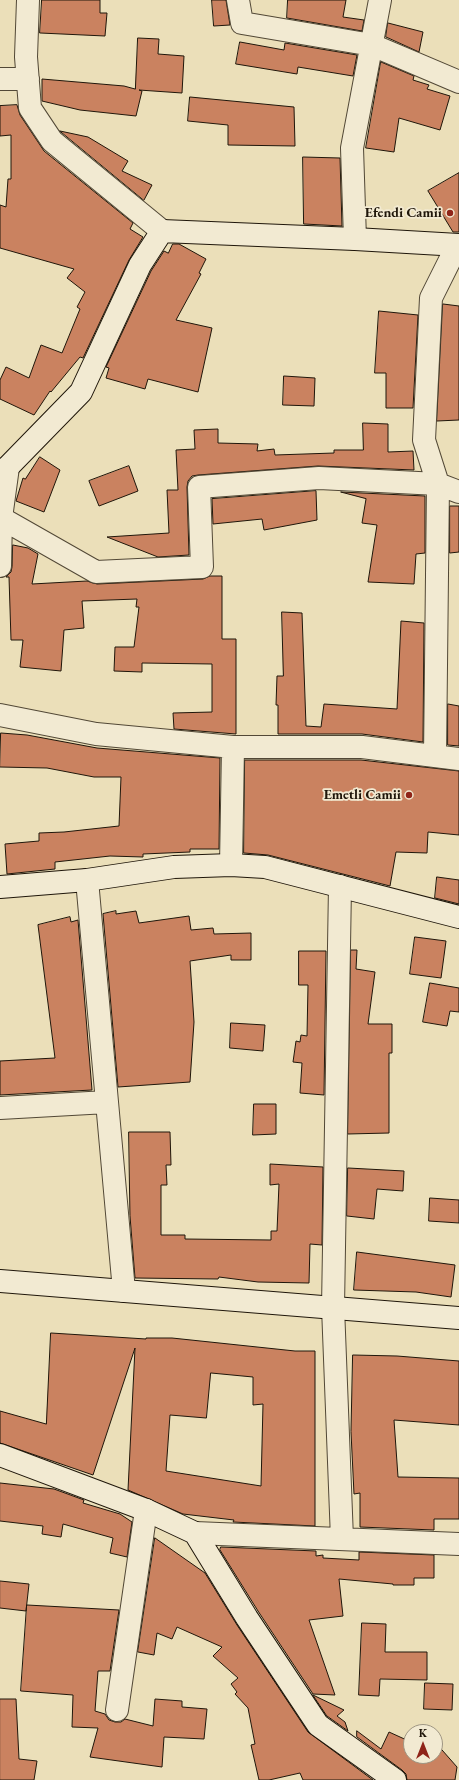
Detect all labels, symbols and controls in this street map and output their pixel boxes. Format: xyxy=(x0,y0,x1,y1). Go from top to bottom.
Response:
place label: Efendi Camii xyxy=(365,205,442,221)
marker: Efendi Camii xyxy=(445,208,455,218)
place label: Emetli Camii xyxy=(324,787,401,803)
marker: Emetli Camii xyxy=(404,790,414,800)
north arrow xyxy=(403,1724,443,1764)
text: K xyxy=(419,1726,427,1740)

